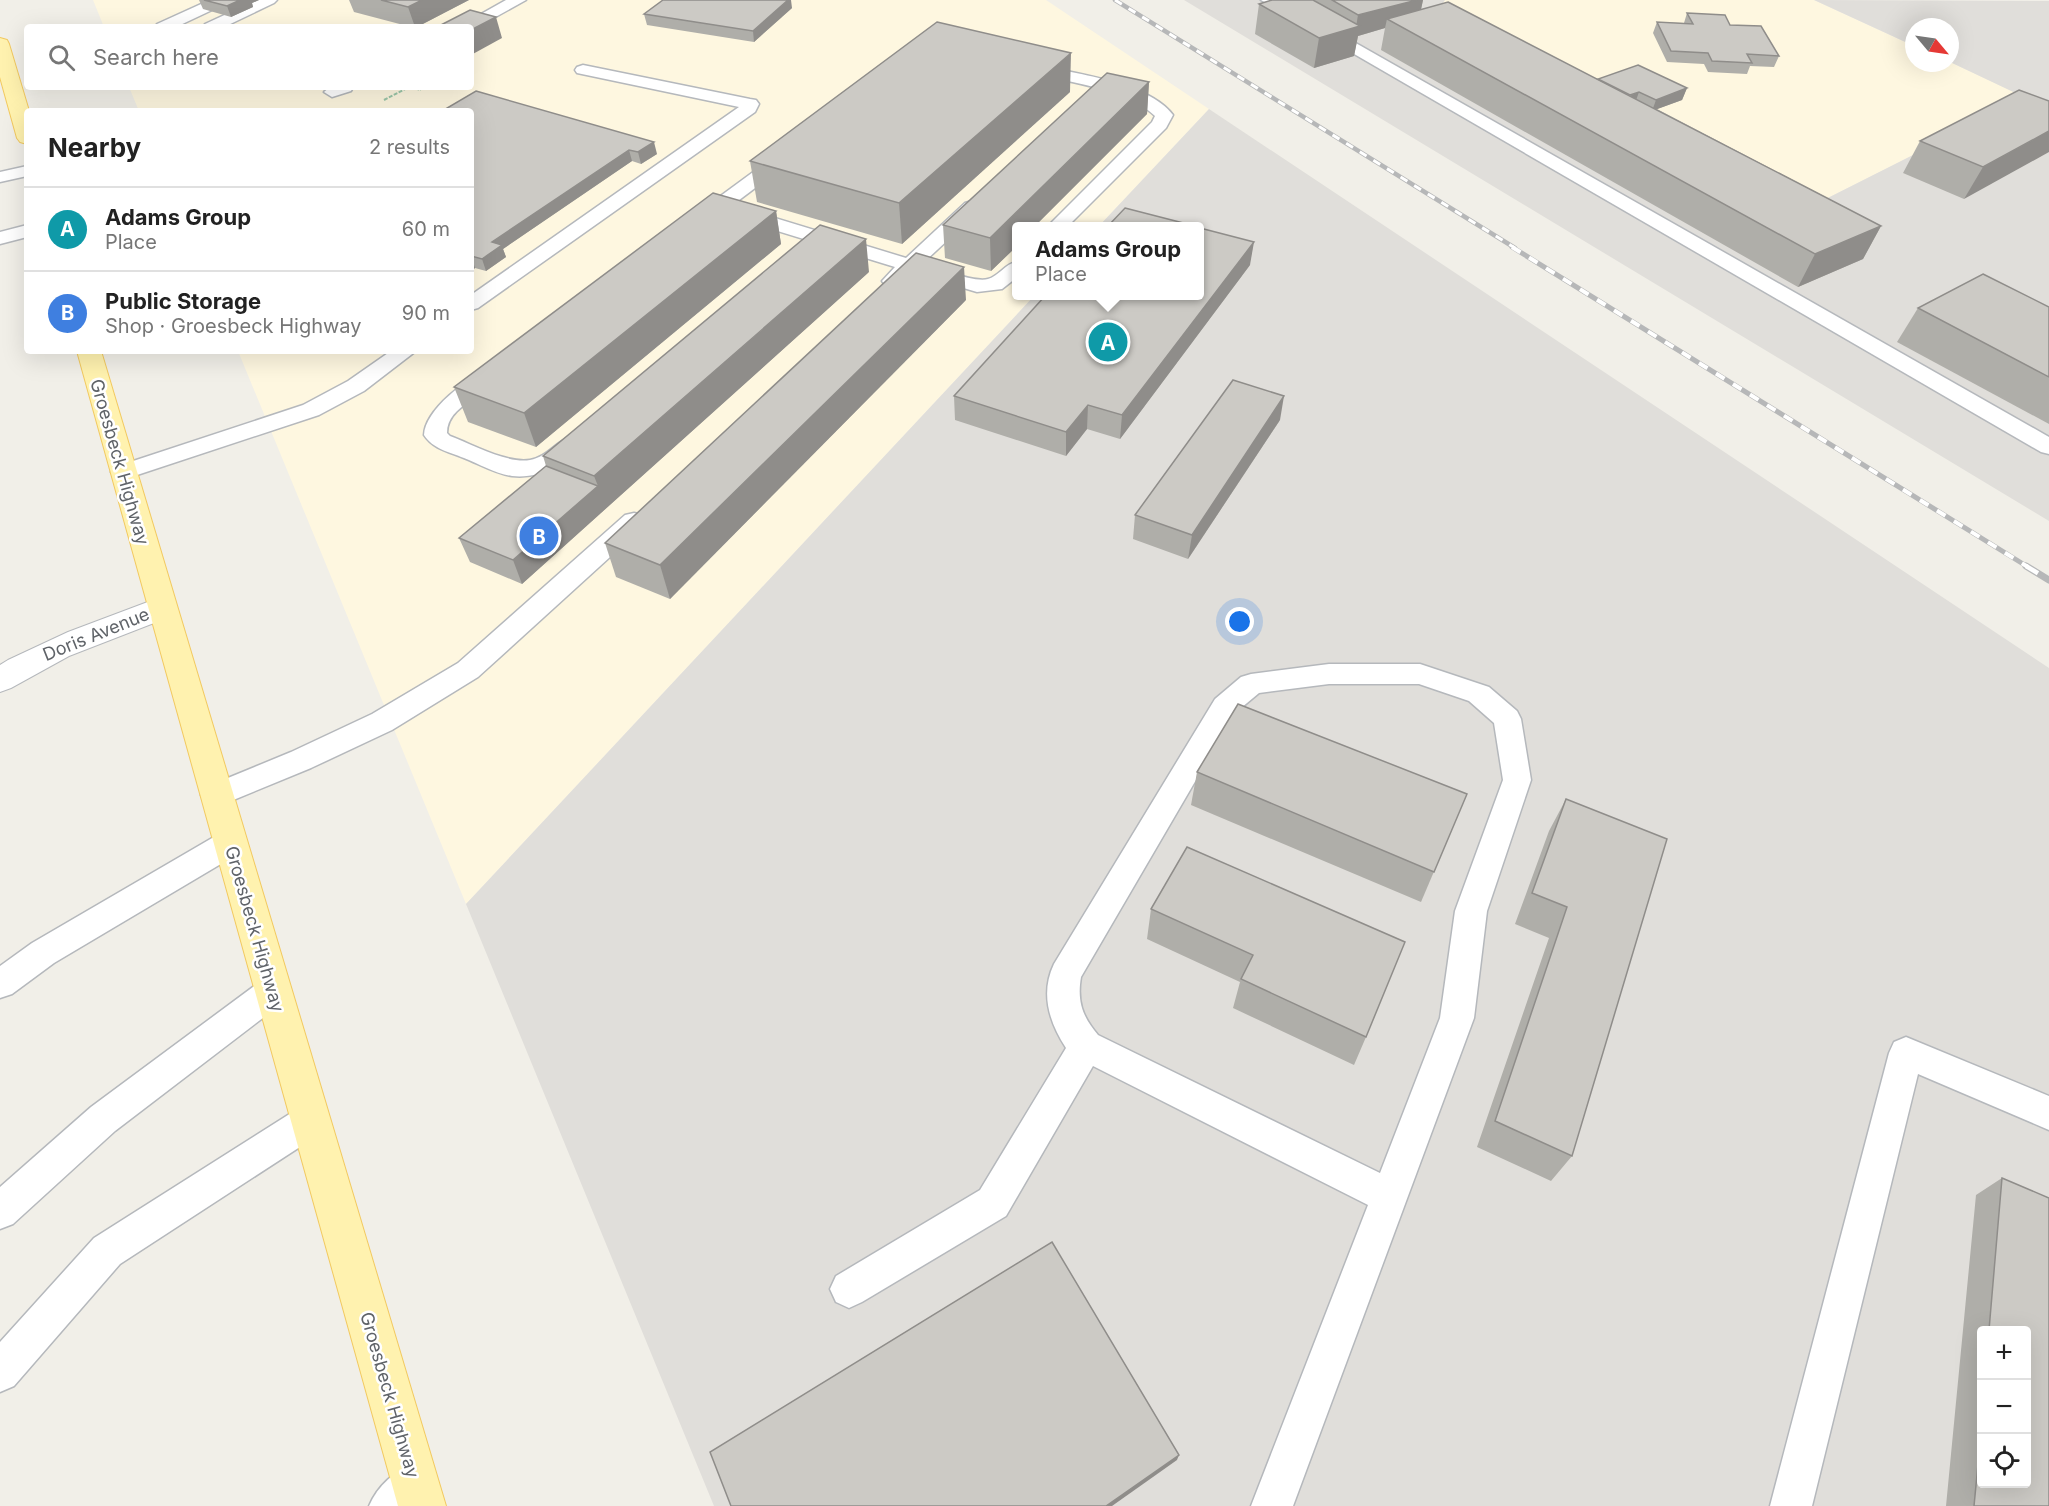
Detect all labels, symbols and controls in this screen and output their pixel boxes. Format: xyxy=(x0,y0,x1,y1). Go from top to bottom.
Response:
north arrow xyxy=(1905,18,1959,72)
search box xyxy=(24,24,474,90)
icon: search xyxy=(45,41,78,74)
text: Search here xyxy=(93,44,219,70)
text: Nearby xyxy=(48,132,141,163)
text: 2 results xyxy=(369,135,450,159)
text: Adams Group xyxy=(105,204,251,230)
text: A xyxy=(60,217,75,241)
text: 60 m xyxy=(402,217,450,241)
popup xyxy=(1012,222,1204,300)
text: Place xyxy=(105,230,157,254)
text: Adams Group xyxy=(1035,236,1181,262)
text: Place xyxy=(1035,262,1087,286)
text: Public Storage xyxy=(105,288,261,314)
text: B xyxy=(61,301,74,325)
text: 90 m xyxy=(402,301,450,325)
text: Shop · Groesbeck Highway xyxy=(105,314,362,338)
pin: A xyxy=(1088,320,1128,364)
street label: Groesbeck Highway xyxy=(86,377,154,547)
pin: B xyxy=(520,514,558,558)
street label: Doris Avenue xyxy=(40,603,152,665)
your location xyxy=(1225,607,1254,636)
street label: Groesbeck Highway xyxy=(221,844,289,1014)
street label: Groesbeck Highway xyxy=(356,1310,424,1480)
map controls xyxy=(1977,1326,2031,1488)
button: + xyxy=(1977,1326,2031,1380)
button: − xyxy=(1977,1380,2031,1434)
button: locate xyxy=(1977,1434,2031,1488)

